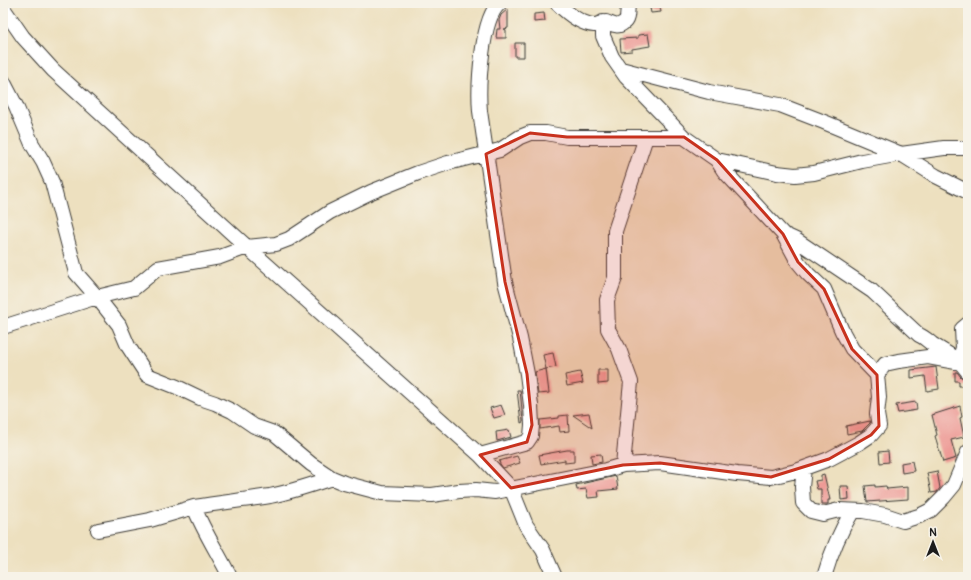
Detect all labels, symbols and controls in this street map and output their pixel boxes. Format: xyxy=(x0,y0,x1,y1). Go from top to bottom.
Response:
north arrow xyxy=(913,522,953,562)
text: N xyxy=(929,526,937,539)

